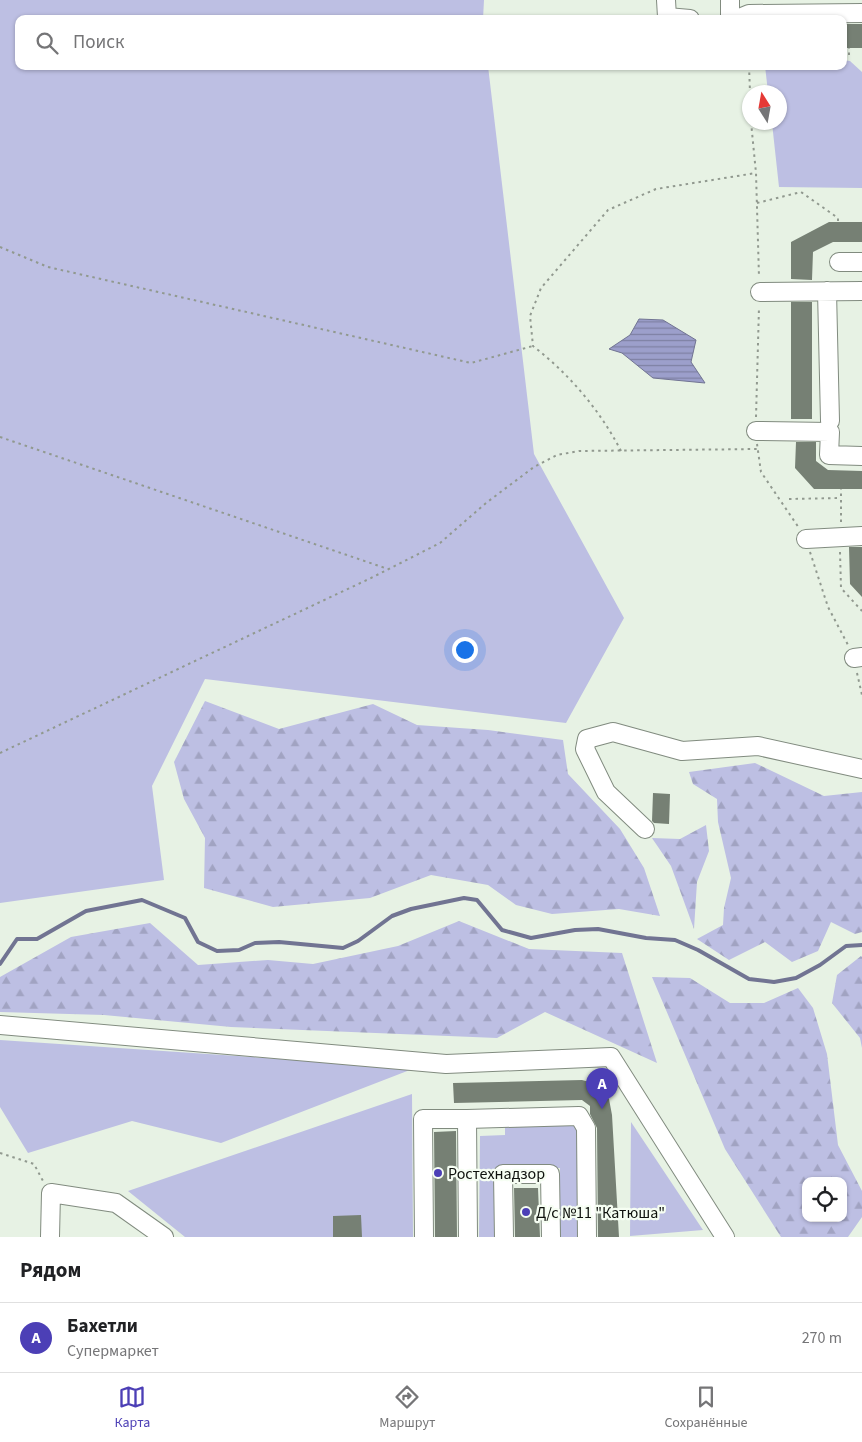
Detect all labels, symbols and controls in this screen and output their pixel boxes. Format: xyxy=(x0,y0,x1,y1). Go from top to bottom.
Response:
search box xyxy=(15,15,847,70)
icon: search xyxy=(33,29,61,57)
text: Поиск xyxy=(73,29,124,56)
north arrow xyxy=(742,85,787,130)
your location xyxy=(452,637,478,663)
pin: A xyxy=(586,1068,618,1109)
place label: Ростехнадзор xyxy=(448,1163,545,1185)
marker: Ростехнадзор xyxy=(432,1167,444,1179)
map controls xyxy=(802,1177,847,1222)
button: locate xyxy=(802,1177,847,1222)
place label: Д/с №11 "Катюша" xyxy=(536,1202,665,1224)
marker: Д/с №11 "Катюша" xyxy=(520,1206,532,1218)
text: Рядом xyxy=(20,1255,81,1285)
text: Бахетли xyxy=(67,1313,138,1340)
text: A xyxy=(31,1327,41,1349)
text: 270 m xyxy=(802,1327,842,1349)
text: Супермаркет xyxy=(67,1340,159,1362)
tab: Карта xyxy=(114,1383,150,1433)
tab: Маршрут xyxy=(379,1383,435,1433)
tab: Сохранённые xyxy=(664,1383,748,1433)

